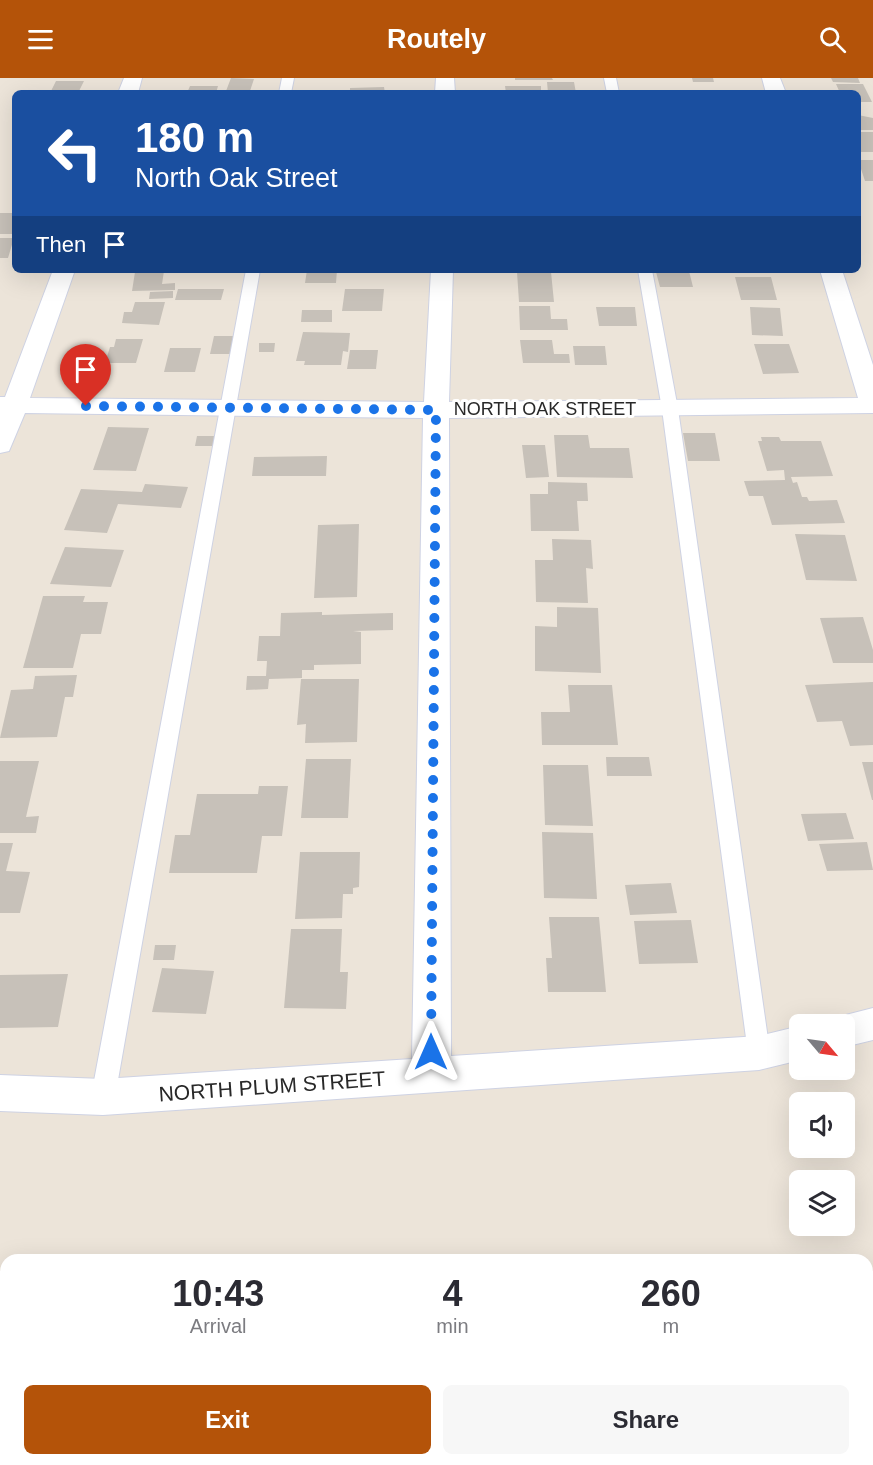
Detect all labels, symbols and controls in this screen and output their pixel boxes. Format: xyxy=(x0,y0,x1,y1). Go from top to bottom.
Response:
icon: menu xyxy=(24,23,57,56)
icon: search xyxy=(816,23,849,56)
text: Routely xyxy=(387,24,486,54)
icon: left xyxy=(36,114,114,192)
text: 180 m xyxy=(135,114,254,161)
text: North Oak Street xyxy=(135,163,338,193)
icon: arrive xyxy=(98,228,131,261)
text: Then xyxy=(36,232,86,257)
pin xyxy=(60,344,111,406)
icon: arrive xyxy=(69,353,102,386)
street label: NORTH OAK STREET xyxy=(454,399,636,419)
north arrow xyxy=(789,1014,855,1080)
map controls xyxy=(789,1014,855,1236)
position arrow xyxy=(399,1020,463,1084)
street label: NORTH PLUM STREET xyxy=(158,1067,386,1105)
button: sound xyxy=(789,1092,855,1158)
button: layers xyxy=(789,1170,855,1236)
text: 10:43 xyxy=(172,1273,264,1314)
text: 4 xyxy=(442,1273,462,1314)
text: 260 xyxy=(641,1273,701,1314)
text: Arrival xyxy=(190,1315,247,1337)
text: min xyxy=(436,1315,469,1337)
text: m xyxy=(662,1315,679,1337)
button: Exit xyxy=(24,1385,431,1454)
button: Share xyxy=(443,1385,849,1454)

